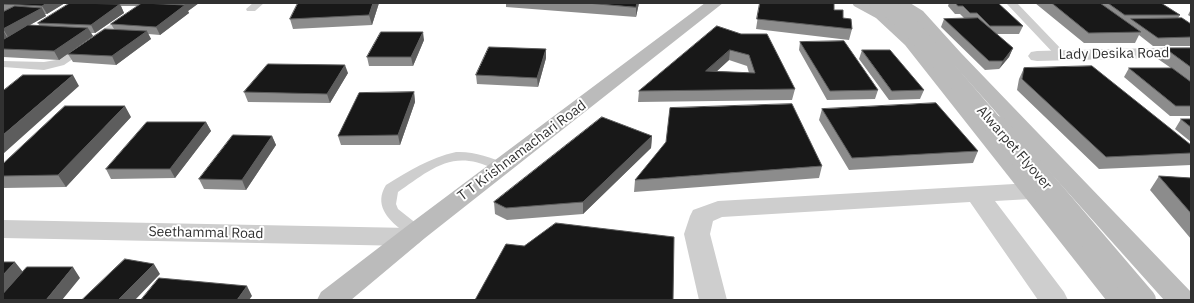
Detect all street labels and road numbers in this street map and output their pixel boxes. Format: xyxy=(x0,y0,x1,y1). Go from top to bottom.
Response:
street label: Lady Desika Road xyxy=(1059,45,1169,63)
street label: T T Krishnamachari Road xyxy=(454,97,590,205)
street label: Alwarpet Flyover xyxy=(973,103,1055,193)
street label: Seethammal Road xyxy=(148,224,264,242)

